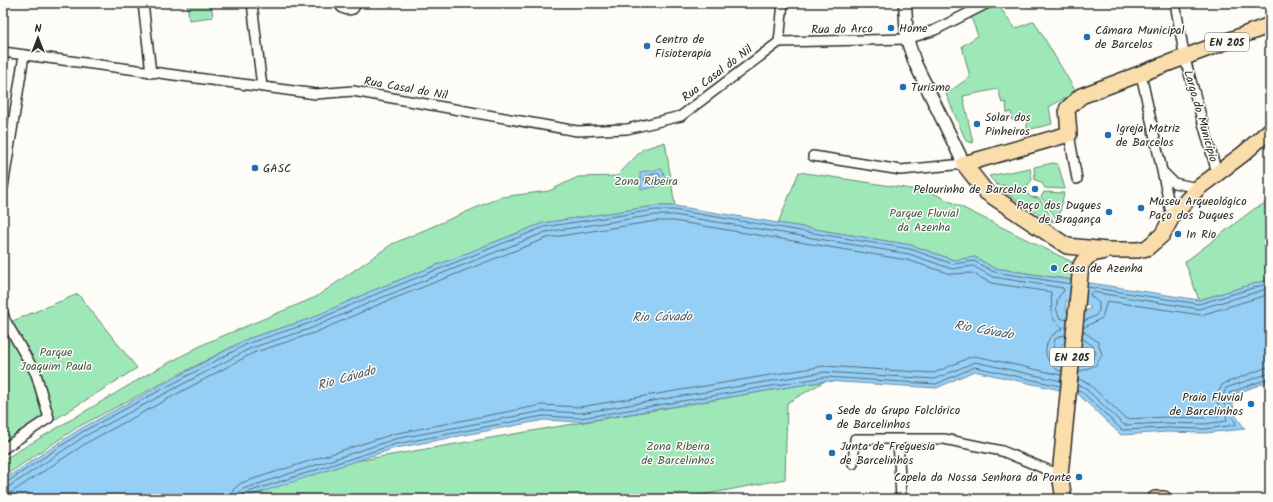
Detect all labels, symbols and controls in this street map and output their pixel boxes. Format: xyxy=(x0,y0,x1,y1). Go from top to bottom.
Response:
north arrow xyxy=(18,18,58,58)
street label: Rua do Arco xyxy=(811,19,873,40)
place label: Home xyxy=(899,19,928,38)
text: N xyxy=(35,20,42,38)
place label: Câmara Municipal de Barcelos xyxy=(1095,21,1184,54)
marker: Home xyxy=(886,23,896,33)
place label: Centro de Fisioterapia xyxy=(655,30,712,63)
marker: Câmara Municipal de Barcelos xyxy=(1082,32,1092,42)
road number: EN 205 xyxy=(1205,33,1249,51)
street label: Rua Casal do Nil xyxy=(678,40,757,106)
marker: Centro de Fisioterapia xyxy=(642,41,652,51)
street label: Largo do Município xyxy=(1178,68,1223,164)
street label: Rua Casal do Nil xyxy=(363,72,449,105)
place label: Turismo xyxy=(911,78,950,97)
marker: Turismo xyxy=(898,82,908,92)
place label: Solar dos Pinheiros xyxy=(985,108,1031,141)
marker: Solar dos Pinheiros xyxy=(972,119,982,129)
place label: Igreja Matriz de Barcelos xyxy=(1116,119,1180,152)
marker: Igreja Matriz de Barcelos xyxy=(1103,130,1113,140)
place label: GASC xyxy=(263,159,291,178)
marker: GASC xyxy=(250,163,260,173)
park label: Zona Ribeira xyxy=(614,172,678,191)
place label: Pelourinho de Barcelos xyxy=(913,180,1027,199)
marker: Pelourinho de Barcelos xyxy=(1030,184,1040,194)
place label: Museu Arqueológico Paço dos Duques xyxy=(1149,192,1247,225)
place label: Paço dos Duques de Bragança xyxy=(1016,196,1101,229)
marker: Museu Arqueológico Paço dos Duques xyxy=(1136,203,1146,213)
park label: Parque Fluvial da Azenha xyxy=(889,204,959,237)
marker: Paço dos Duques de Bragança xyxy=(1104,207,1114,217)
place label: In Rio xyxy=(1186,225,1216,244)
marker: In Rio xyxy=(1173,229,1183,239)
place label: Casa de Azenha xyxy=(1062,259,1143,278)
marker: Casa de Azenha xyxy=(1049,263,1059,273)
water label: Rio Cávado xyxy=(632,306,693,329)
water label: Rio Cávado xyxy=(953,315,1016,346)
park label: Parque Joaquim Paula xyxy=(20,343,92,376)
road number: EN 205 xyxy=(1050,348,1094,366)
water label: Rio Cávado xyxy=(315,360,379,397)
place label: Praia Fluvial de Barcelinhos xyxy=(1170,388,1243,421)
marker: Praia Fluvial de Barcelinhos xyxy=(1246,399,1256,409)
place label: Sede do Grupo Folclórico de Barcelinhos xyxy=(837,401,960,434)
marker: Sede do Grupo Folclórico de Barcelinhos xyxy=(824,412,834,422)
park label: Zona Ribeira de Barcelinhos xyxy=(641,437,715,470)
place label: Junta de Freguesia de Barcelinhos xyxy=(840,437,936,470)
marker: Junta de Freguesia de Barcelinhos xyxy=(827,448,837,458)
place label: Capela da Nossa Senhora da Ponte xyxy=(894,468,1072,487)
marker: Capela da Nossa Senhora da Ponte xyxy=(1074,472,1084,482)

